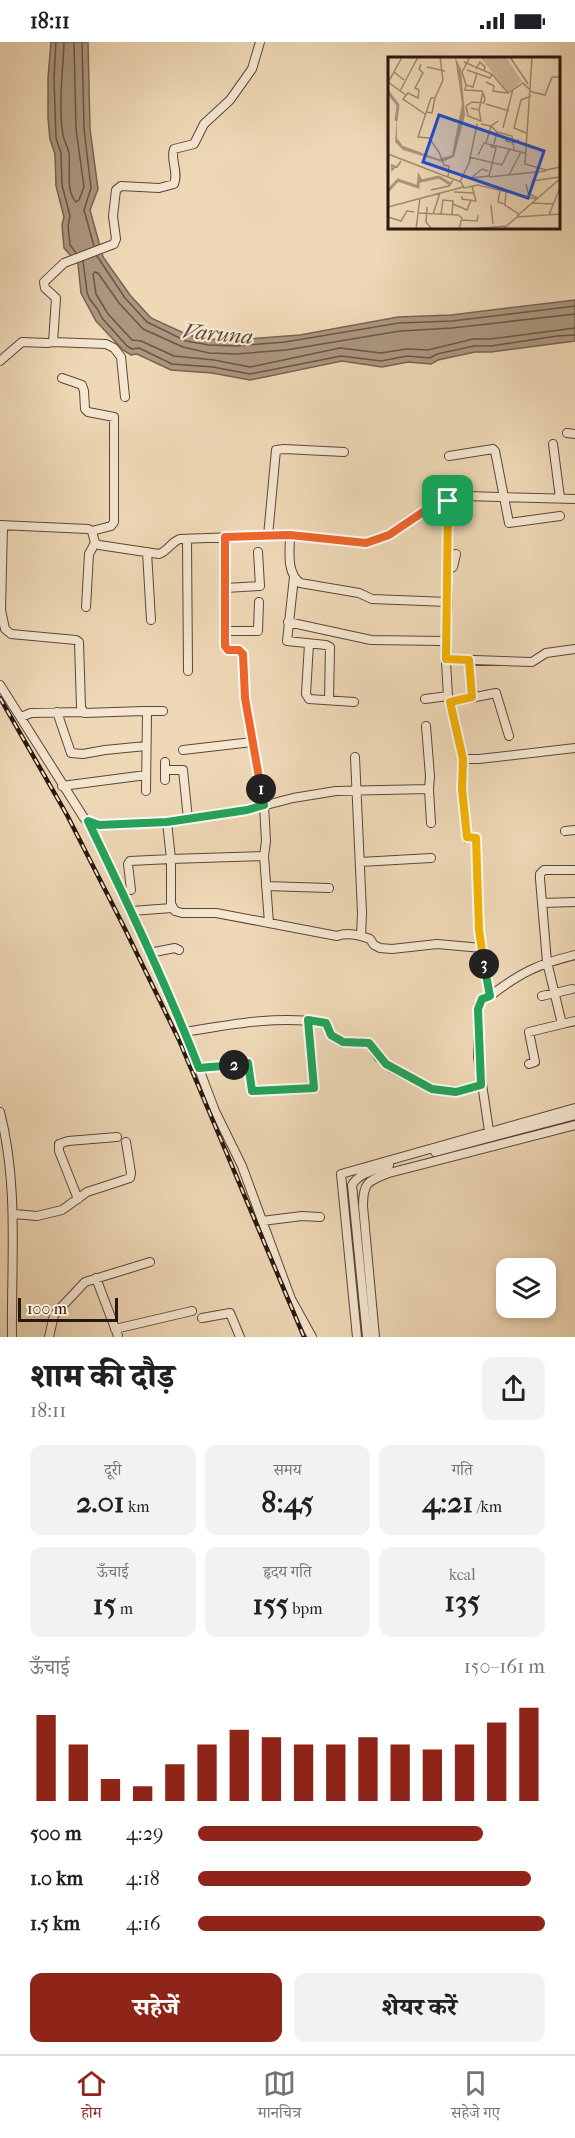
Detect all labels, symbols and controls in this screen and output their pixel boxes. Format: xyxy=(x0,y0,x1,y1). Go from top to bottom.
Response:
text: 18:11 xyxy=(30,8,70,34)
inset map xyxy=(388,57,560,230)
water label: Varuna xyxy=(182,318,254,350)
pin xyxy=(422,475,473,526)
icon: arrive xyxy=(431,484,464,517)
pin: 1 xyxy=(246,774,276,804)
text: 1 xyxy=(258,779,264,798)
pin: 3 xyxy=(469,949,499,979)
text: 3 xyxy=(481,954,487,973)
pin: 2 xyxy=(219,1050,249,1080)
text: 2 xyxy=(230,1055,238,1074)
map controls xyxy=(496,1258,556,1318)
button: layers xyxy=(496,1258,556,1318)
scale bar xyxy=(18,1295,118,1322)
text: 100 m xyxy=(27,1299,67,1318)
text: शाम की दौड़ xyxy=(30,1357,174,1396)
button: share xyxy=(482,1357,545,1420)
text: 18:11 xyxy=(30,1399,66,1422)
text: दूरी xyxy=(104,1460,122,1479)
text: समय xyxy=(273,1460,302,1479)
text: गति xyxy=(452,1460,473,1479)
text: 2.01 xyxy=(76,1485,124,1520)
text: 8:45 xyxy=(261,1485,314,1520)
text: 4:21 xyxy=(422,1485,473,1520)
text: km xyxy=(124,1497,149,1516)
text: /km xyxy=(473,1497,502,1516)
text: ऊँचाई xyxy=(97,1562,129,1581)
text: हृदय गति xyxy=(263,1562,312,1581)
text: kcal xyxy=(449,1565,476,1584)
text: 135 xyxy=(444,1584,480,1619)
text: 15 xyxy=(93,1587,116,1622)
text: 155 xyxy=(252,1587,289,1622)
text: m xyxy=(116,1599,133,1618)
text: bpm xyxy=(289,1599,323,1618)
text: 150–161 m xyxy=(464,1655,545,1678)
text: ऊँचाई xyxy=(30,1656,69,1679)
text: 500 m xyxy=(30,1822,82,1845)
text: 4:29 xyxy=(126,1822,163,1845)
text: 1.0 km xyxy=(30,1867,83,1890)
text: 4:18 xyxy=(126,1867,160,1890)
text: 1.5 km xyxy=(30,1912,80,1935)
text: 4:16 xyxy=(126,1912,161,1935)
button: सहेजें xyxy=(30,1973,282,2042)
button: शेयर करें xyxy=(294,1973,545,2042)
tab: होम xyxy=(75,2067,108,2128)
tab: मानचित्र xyxy=(258,2067,301,2128)
tab: सहेजे गए xyxy=(451,2067,500,2128)

